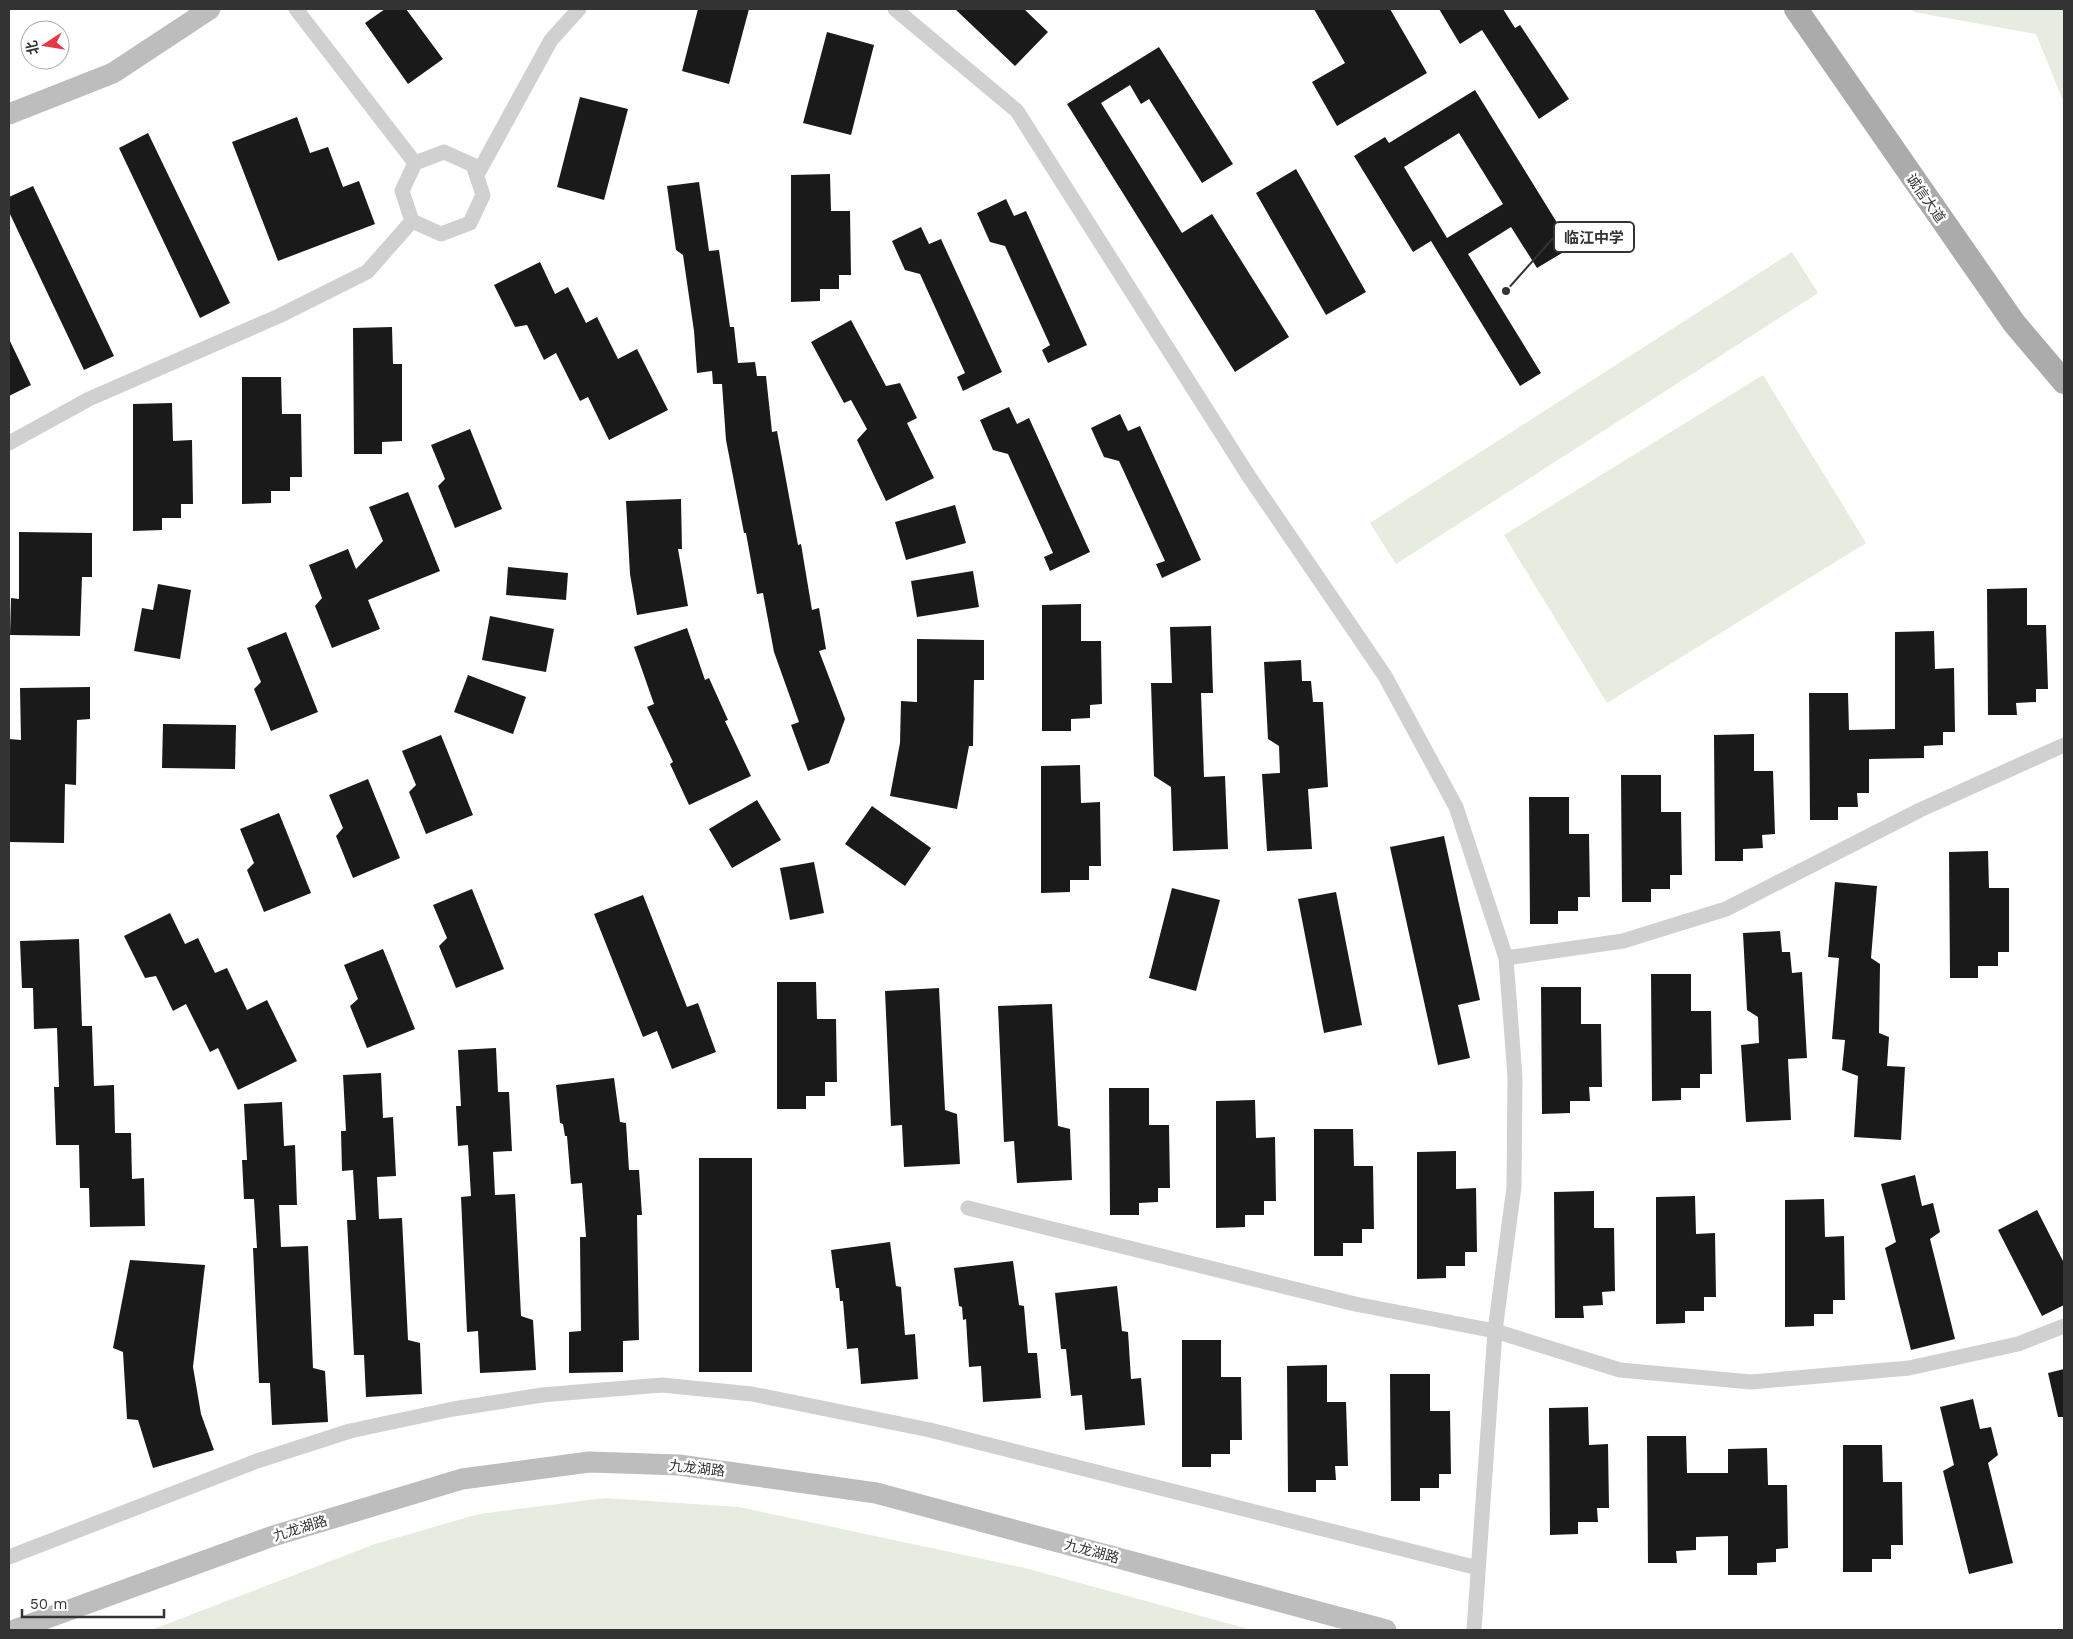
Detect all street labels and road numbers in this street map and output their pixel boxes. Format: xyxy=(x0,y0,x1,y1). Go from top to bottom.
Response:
street label: 诚信大道 xyxy=(1903,170,1949,226)
street label: 九龙湖路 xyxy=(668,1457,726,1479)
street label: 九龙湖路 xyxy=(271,1512,329,1544)
street label: 九龙湖路 xyxy=(1063,1536,1121,1566)

